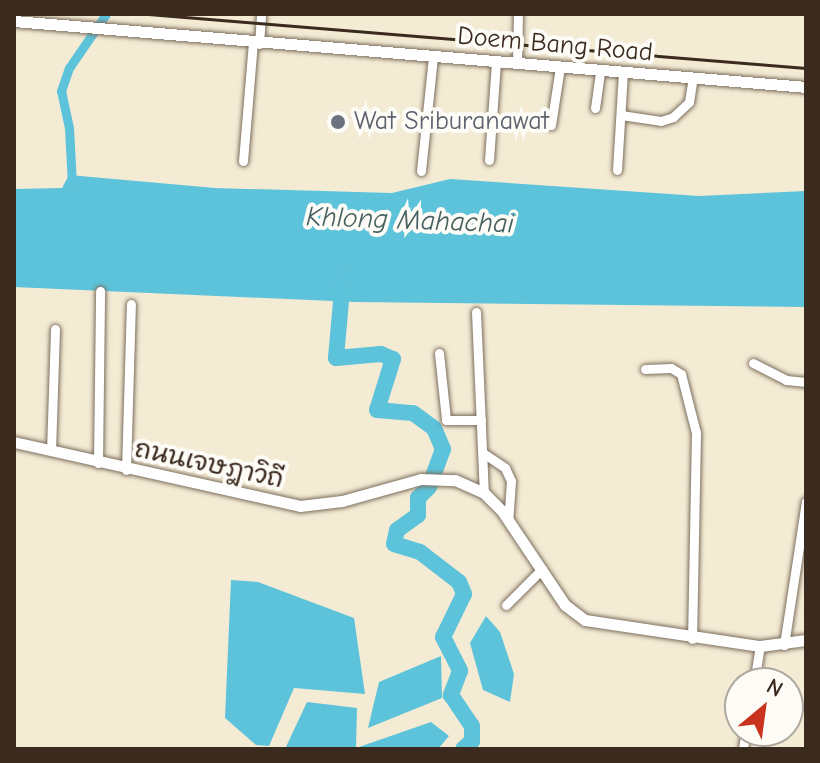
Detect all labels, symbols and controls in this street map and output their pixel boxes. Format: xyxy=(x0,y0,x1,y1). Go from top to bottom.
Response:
street label: Doem Bang Road xyxy=(456,21,654,69)
place label: Wat Sriburanawat xyxy=(354,106,549,138)
marker: Wat Sriburanawat xyxy=(329,113,347,131)
water label: Khlong Mahachai xyxy=(306,200,514,240)
street label: ถนนเจษฎาวิถี xyxy=(132,434,286,496)
north arrow xyxy=(724,667,804,747)
text: N xyxy=(762,673,787,703)

